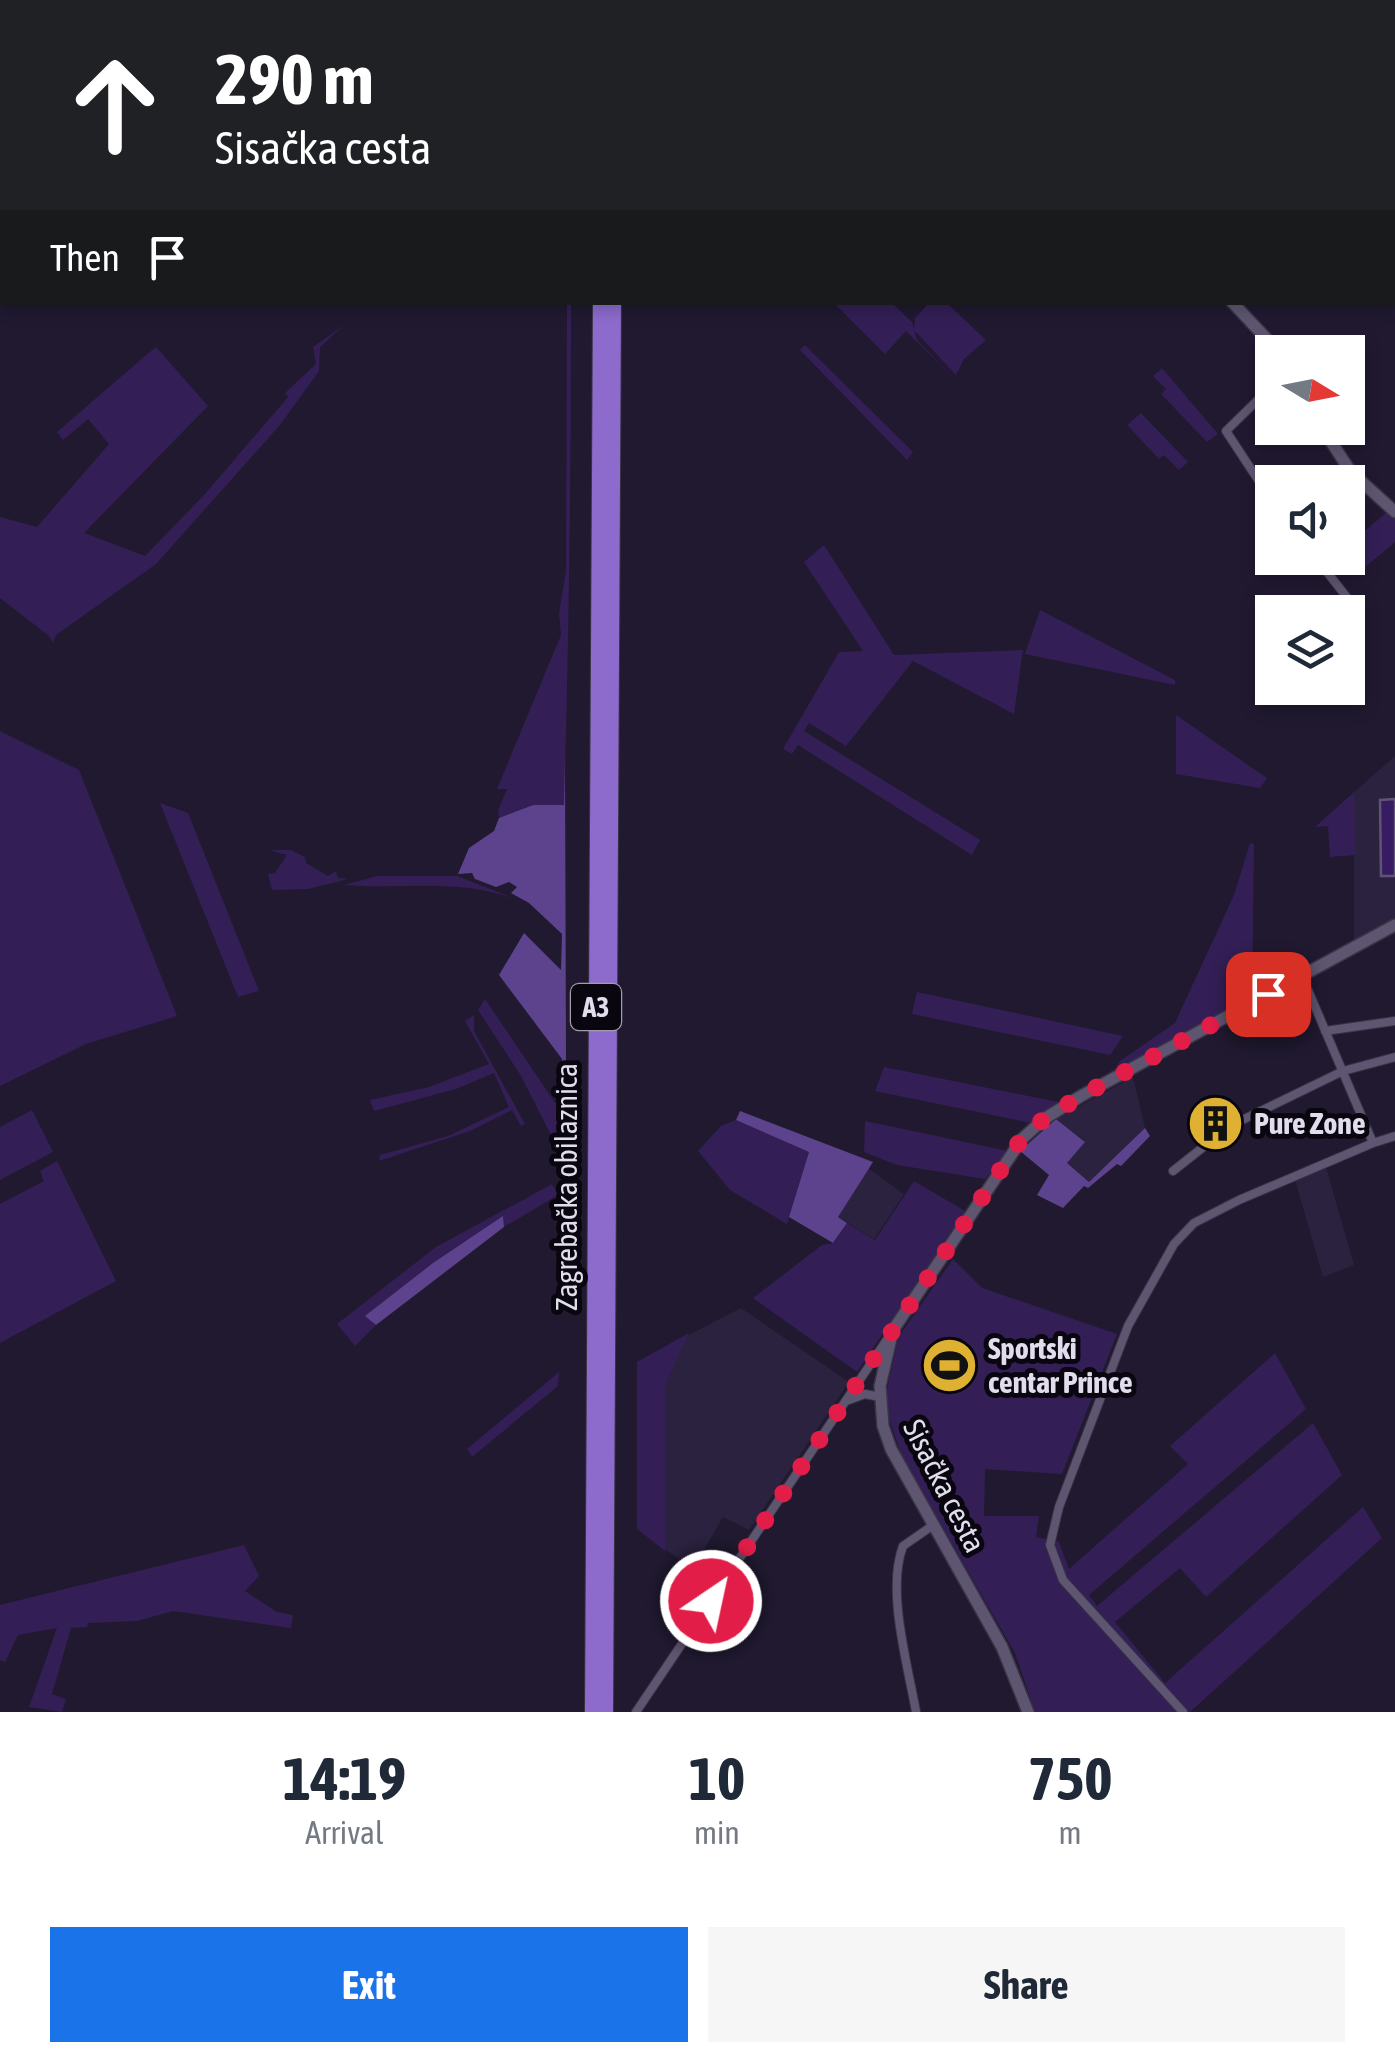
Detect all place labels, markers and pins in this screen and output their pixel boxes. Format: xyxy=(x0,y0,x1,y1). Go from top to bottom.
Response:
pin xyxy=(1226,952,1311,1037)
building icon: Pure Zone xyxy=(1185,1094,1245,1154)
place label: Pure Zone xyxy=(1254,1106,1366,1140)
place label: Sportski centar Prince xyxy=(988,1331,1133,1399)
sports icon: Sportski centar Prince xyxy=(919,1336,979,1396)

